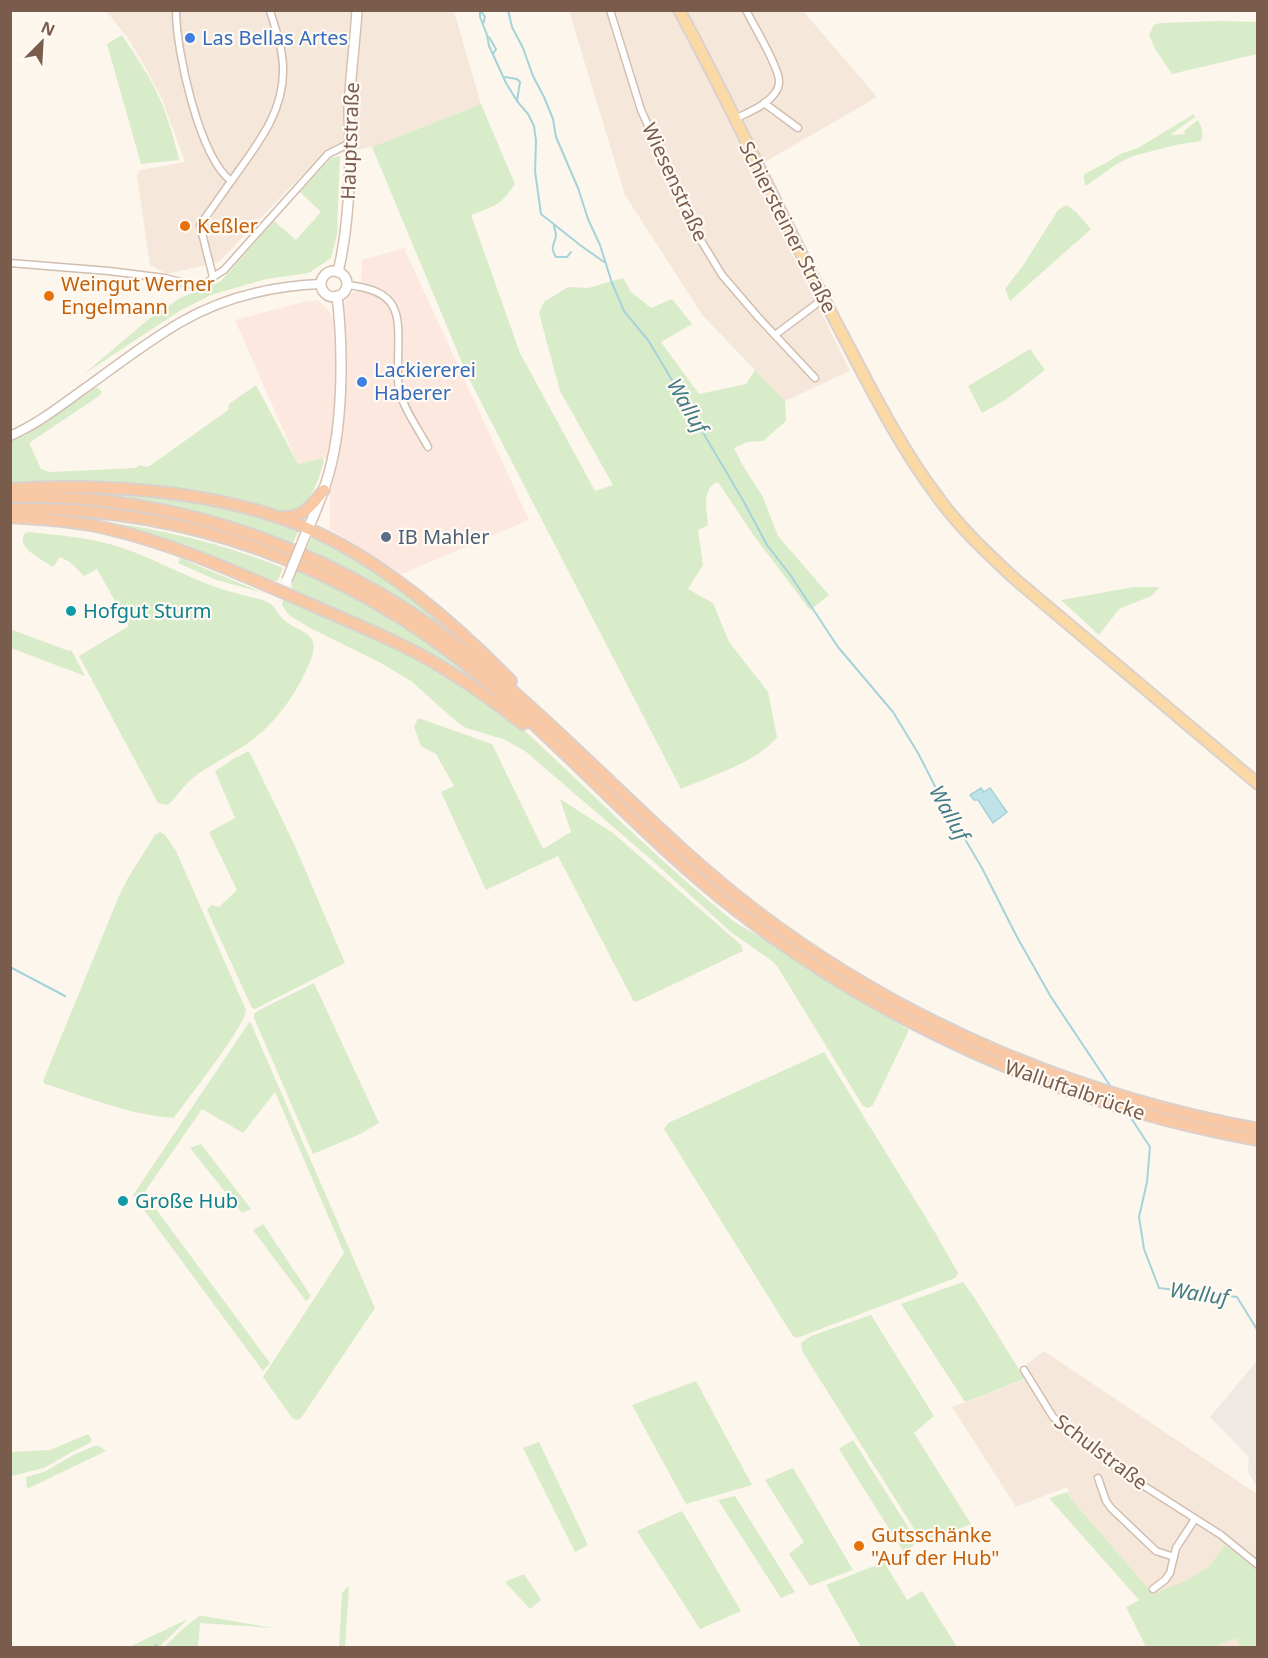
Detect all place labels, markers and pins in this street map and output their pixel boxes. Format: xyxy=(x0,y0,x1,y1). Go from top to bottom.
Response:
place label: Las Bellas Artes xyxy=(202,24,348,51)
marker: Las Bellas Artes xyxy=(183,31,197,45)
place label: Keßler xyxy=(197,212,258,239)
marker: Keßler xyxy=(178,219,192,233)
place label: Weingut Werner Engelmann xyxy=(61,270,215,320)
marker: Weingut Werner Engelmann xyxy=(42,289,56,303)
place label: Lackiererei Haberer xyxy=(374,356,476,406)
marker: Lackiererei Haberer xyxy=(355,375,369,389)
place label: IB Mahler xyxy=(398,523,489,550)
marker: IB Mahler xyxy=(379,530,393,544)
place label: Hofgut Sturm xyxy=(83,597,211,624)
marker: Hofgut Sturm xyxy=(64,604,78,618)
place label: Große Hub xyxy=(135,1187,238,1214)
marker: Große Hub xyxy=(116,1194,130,1208)
place label: Gutsschänke "Auf der Hub" xyxy=(871,1521,999,1571)
marker: Gutsschänke "Auf der Hub" xyxy=(852,1539,866,1553)

